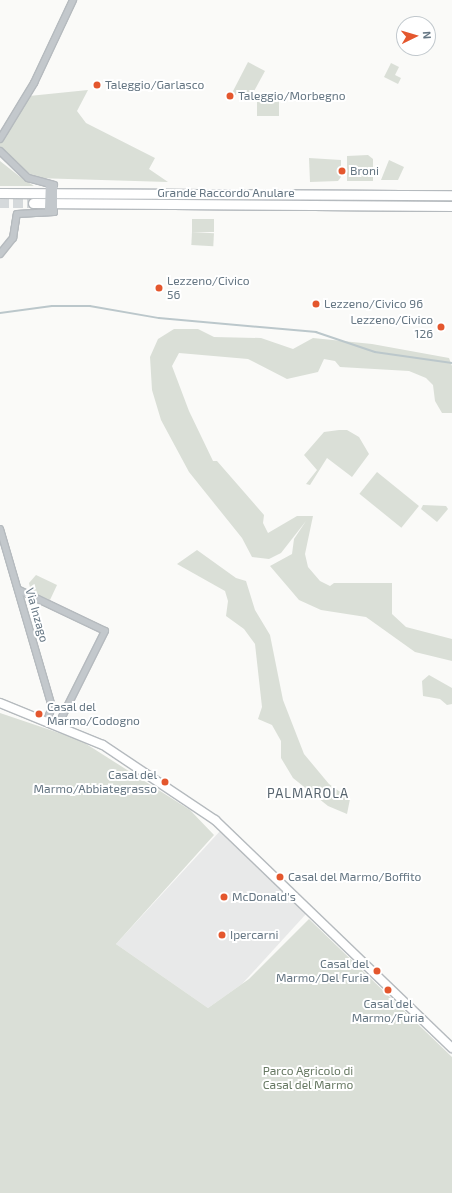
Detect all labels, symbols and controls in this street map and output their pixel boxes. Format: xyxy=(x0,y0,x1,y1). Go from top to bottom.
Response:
north arrow xyxy=(396,16,436,56)
text: N xyxy=(421,30,434,40)
place label: Taleggio/Garlasco xyxy=(105,78,204,92)
marker: Taleggio/Garlasco xyxy=(92,80,102,90)
place label: Taleggio/Morbegno xyxy=(238,89,346,103)
marker: Taleggio/Morbegno xyxy=(225,91,235,101)
place label: Broni xyxy=(350,164,379,178)
marker: Broni xyxy=(337,166,347,176)
street label: Grande Raccordo Anulare xyxy=(157,186,295,200)
place label: Lezzeno/Civico 56 xyxy=(167,274,250,302)
marker: Lezzeno/Civico 56 xyxy=(154,283,164,293)
place label: Lezzeno/Civico 96 xyxy=(324,297,423,311)
marker: Lezzeno/Civico 96 xyxy=(311,299,321,309)
place label: Lezzeno/Civico 126 xyxy=(350,313,433,341)
marker: Lezzeno/Civico 126 xyxy=(436,322,446,332)
street label: Via Inzago xyxy=(22,586,52,644)
place label: Casal del Marmo/Codogno xyxy=(47,700,140,728)
marker: Casal del Marmo/Codogno xyxy=(34,709,44,719)
place label: Casal del Marmo/Abbiategrasso xyxy=(34,768,157,796)
marker: Casal del Marmo/Abbiategrasso xyxy=(160,777,170,787)
district label: PALMAROLA xyxy=(267,785,349,801)
place label: Casal del Marmo/Boffito xyxy=(288,870,422,884)
marker: Casal del Marmo/Boffito xyxy=(275,872,285,882)
place label: McDonald's xyxy=(232,890,296,904)
marker: McDonald's xyxy=(219,892,229,902)
place label: Ipercarni xyxy=(230,928,278,942)
marker: Ipercarni xyxy=(217,930,227,940)
place label: Casal del Marmo/Del Furia xyxy=(276,957,369,985)
marker: Casal del Marmo/Del Furia xyxy=(372,966,382,976)
marker: Casal del Marmo/Furia xyxy=(383,985,393,995)
place label: Casal del Marmo/Furia xyxy=(352,997,424,1025)
park label: Parco Agricolo di Casal del Marmo xyxy=(262,1064,354,1092)

